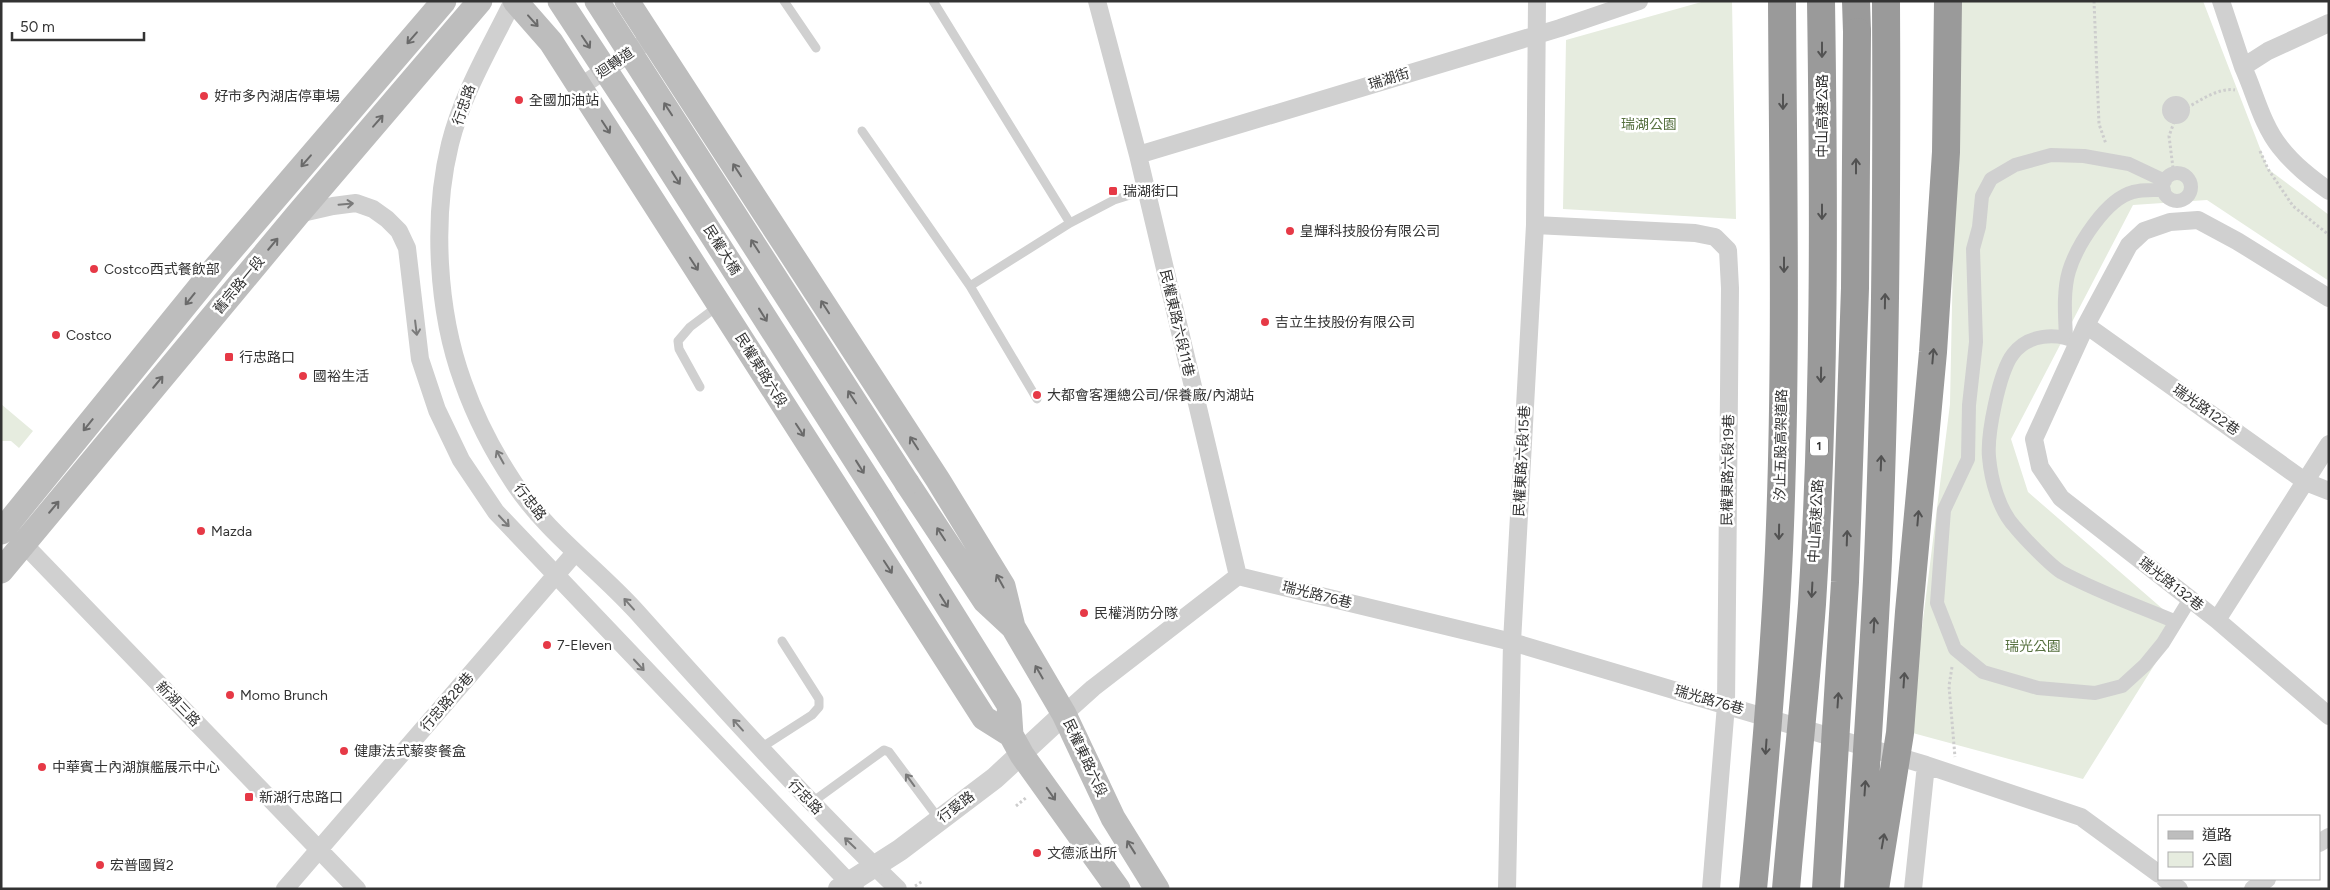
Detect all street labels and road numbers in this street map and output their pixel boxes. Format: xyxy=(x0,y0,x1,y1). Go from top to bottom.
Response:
street label: 迴轉道 xyxy=(593,44,637,82)
street label: 瑞湖街 xyxy=(1366,65,1412,93)
street label: 中山高速公路 xyxy=(1814,74,1831,158)
street label: 行忠路 xyxy=(449,82,479,128)
street label: 民權大橋 xyxy=(700,222,744,278)
street label: 舊宗路一段 xyxy=(210,253,268,317)
street label: 民權東路六段11巷 xyxy=(1156,268,1198,378)
street label: 民權東路六段 xyxy=(732,330,790,410)
street label: 瑞光路122巷 xyxy=(2169,381,2243,439)
street label: 汐止五股高架道路 xyxy=(1772,389,1790,501)
street label: 民權東路六段15巷 xyxy=(1511,405,1533,517)
street label: 民權東路六段19巷 xyxy=(1719,414,1737,526)
road number: 1 xyxy=(1810,436,1828,456)
street label: 中山高速公路 xyxy=(1805,479,1827,563)
street label: 行忠路 xyxy=(510,480,550,524)
street label: 瑞光路132巷 xyxy=(2135,554,2207,614)
street label: 瑞光路76巷 xyxy=(1280,578,1354,612)
street label: 行忠路28巷 xyxy=(417,669,477,735)
street label: 新湖三路 xyxy=(152,678,204,730)
street label: 瑞光路76巷 xyxy=(1672,682,1746,718)
street label: 民權東路六段 xyxy=(1060,716,1110,800)
street label: 行忠路 xyxy=(784,776,826,818)
street label: 行愛路 xyxy=(934,788,978,826)

